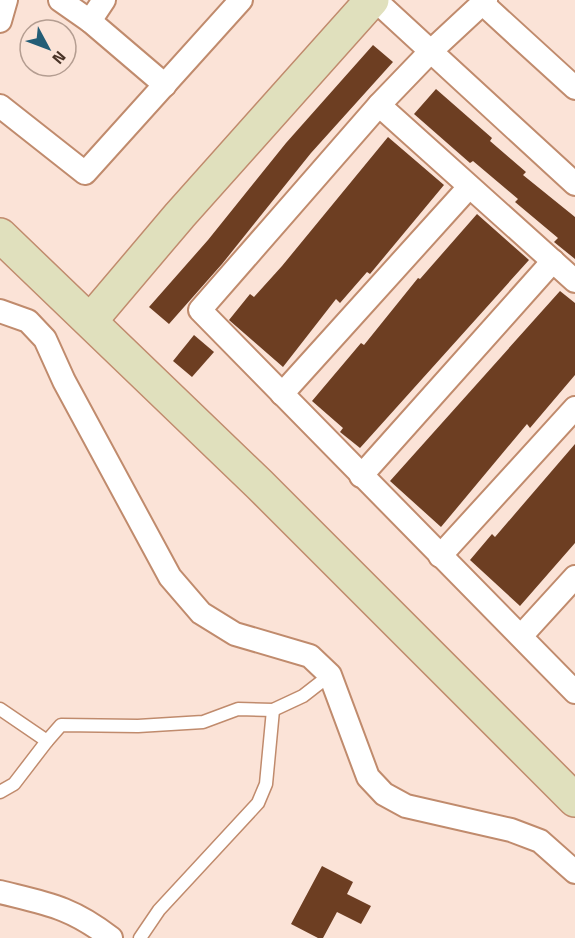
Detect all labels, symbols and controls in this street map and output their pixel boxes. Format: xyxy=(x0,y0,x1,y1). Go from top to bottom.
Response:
north arrow xyxy=(18,18,78,78)
text: N xyxy=(47,46,72,70)

